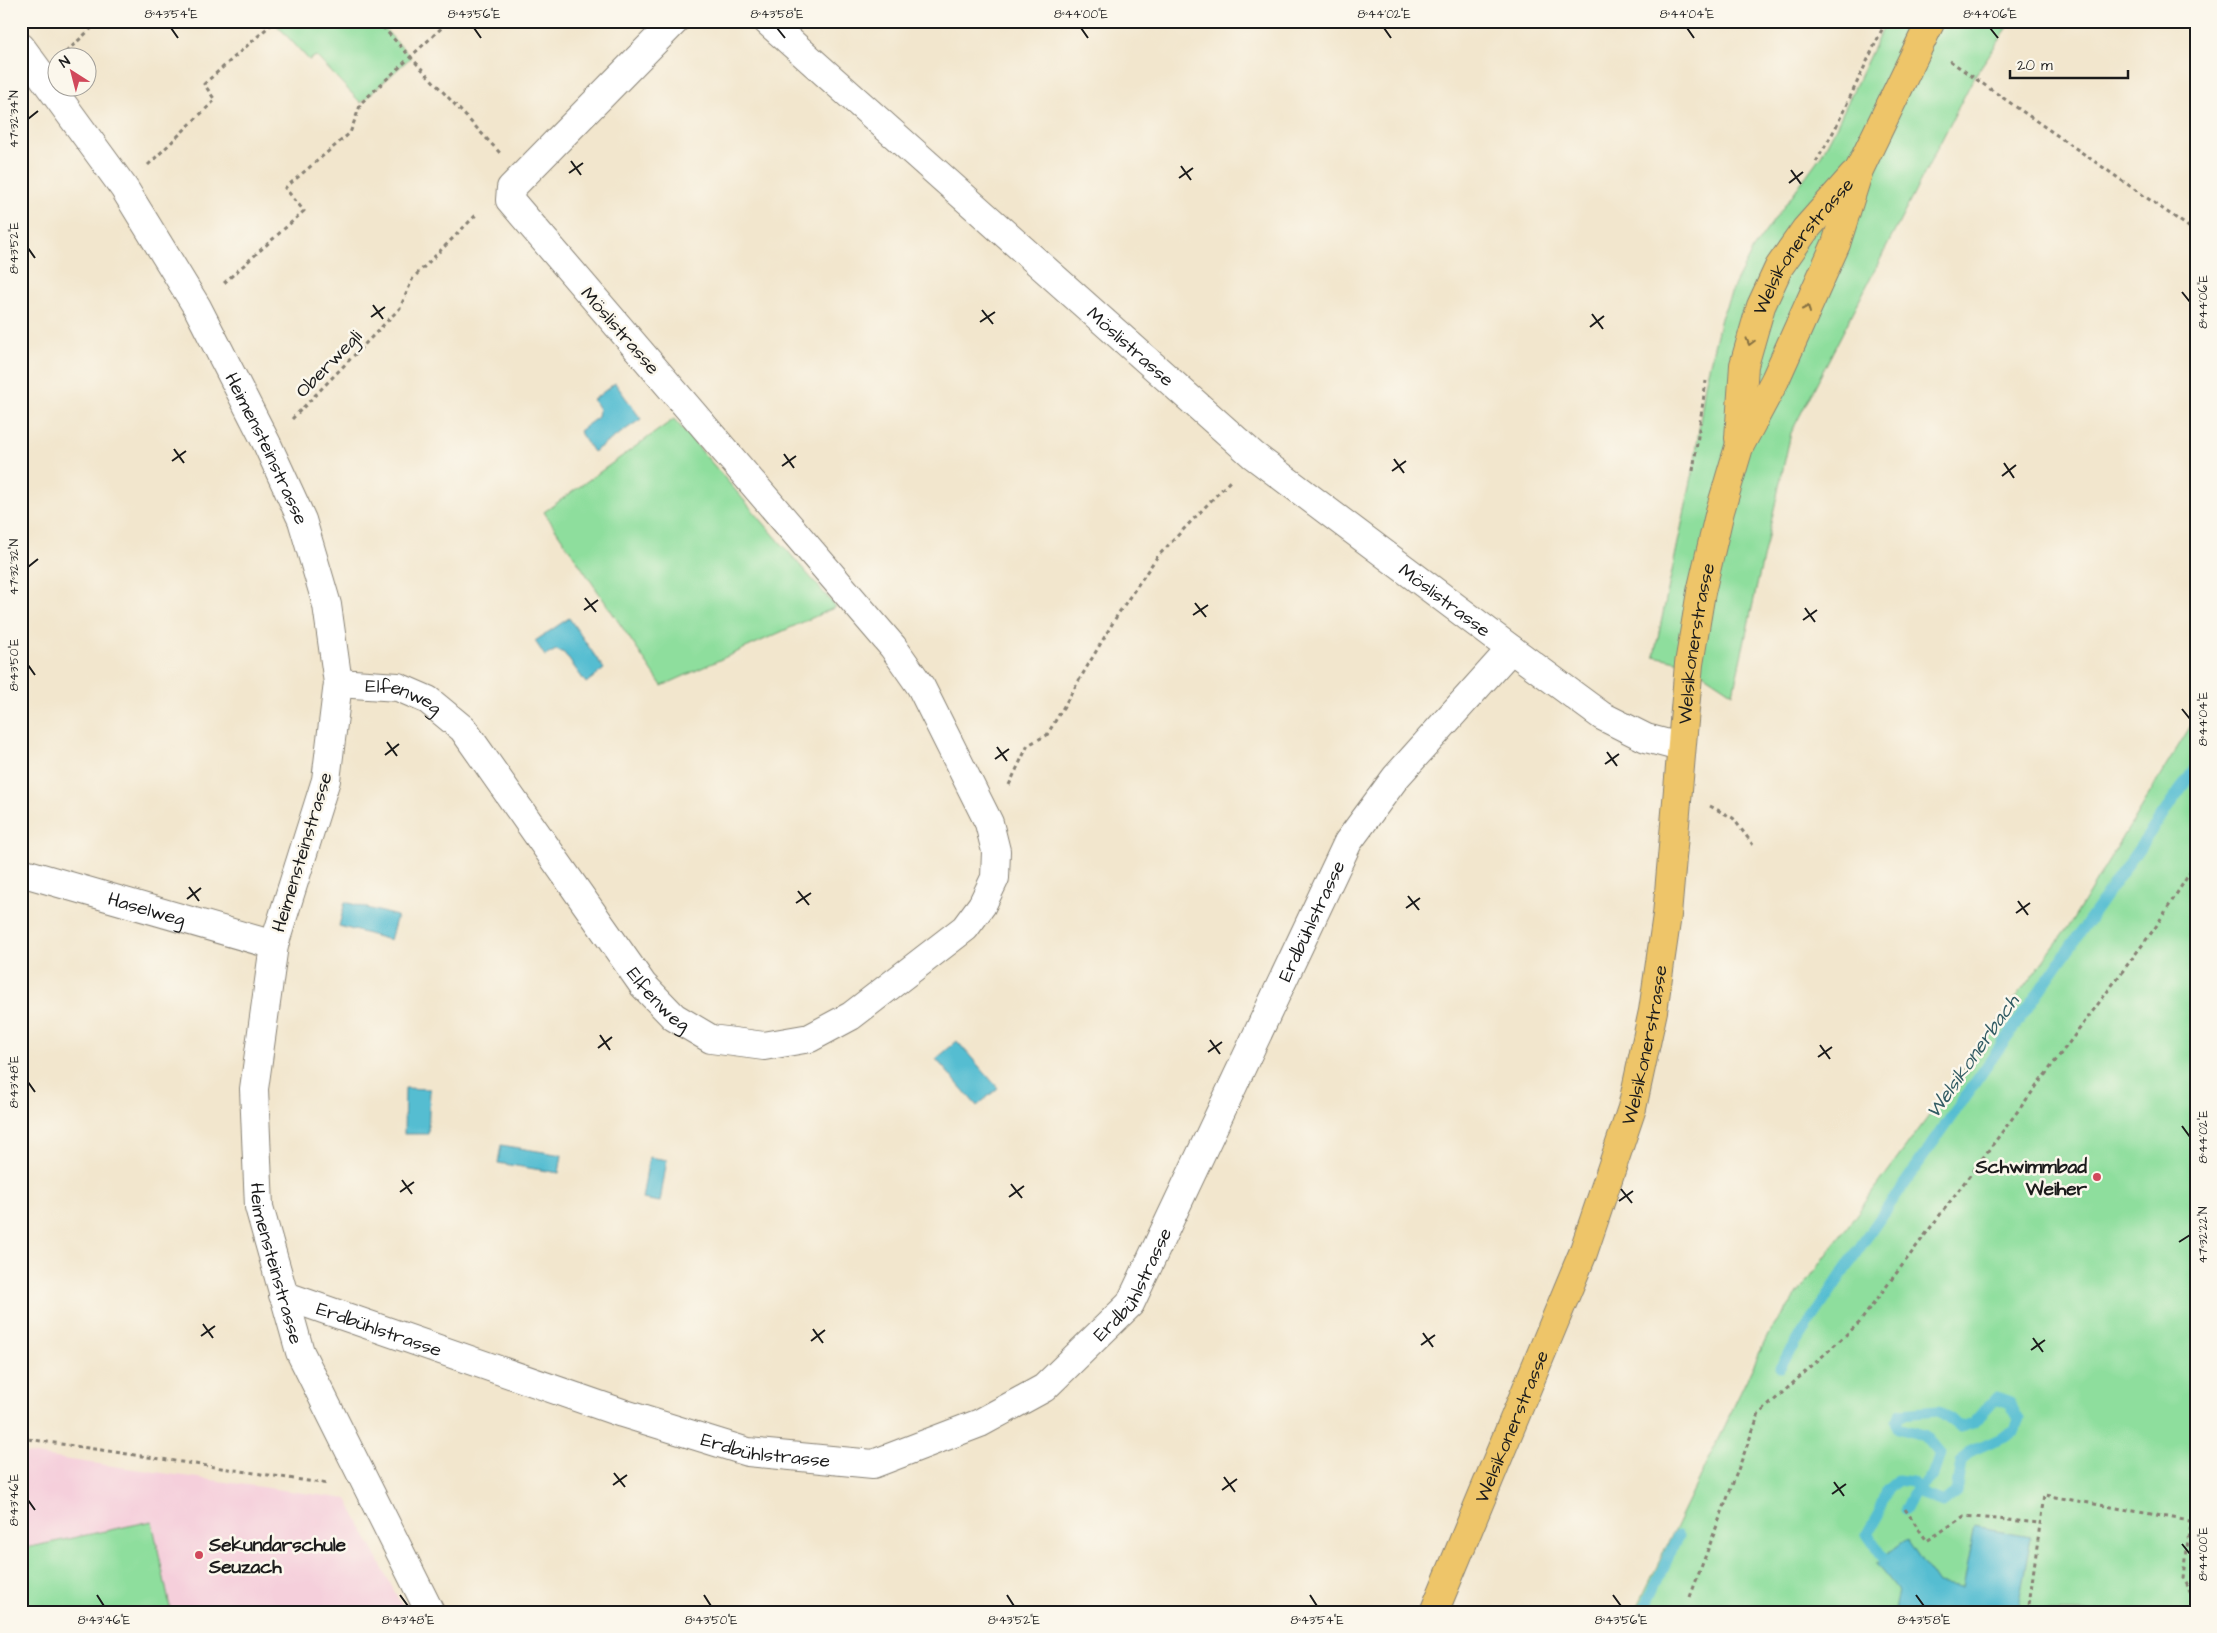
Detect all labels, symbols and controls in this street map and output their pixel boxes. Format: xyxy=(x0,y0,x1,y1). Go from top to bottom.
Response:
text: 8°43'54"E xyxy=(144,6,198,23)
text: 8°43'56"E xyxy=(448,6,500,23)
text: 8°43'58"E xyxy=(751,6,803,23)
text: 8°44'00"E xyxy=(1054,6,1108,23)
text: 8°44'02"E xyxy=(1357,6,1411,23)
text: 8°44'04"E xyxy=(1660,6,1714,23)
text: 8°44'06"E xyxy=(1963,6,2017,23)
north arrow xyxy=(48,48,98,98)
scale bar xyxy=(2010,48,2127,80)
text: N xyxy=(56,51,75,73)
text: 20 m xyxy=(2017,55,2053,76)
text: 47°32'34"N xyxy=(6,90,23,148)
street label: Welsikonerstrasse xyxy=(1747,172,1861,320)
text: 8°43'52"E xyxy=(6,222,23,274)
text: 8°44'06"E xyxy=(2195,275,2212,329)
street label: Möslistrasse xyxy=(574,281,666,381)
street label: Möslistrasse xyxy=(1080,301,1179,393)
one-way arrow xyxy=(1800,305,1811,314)
street label: Oberwegli xyxy=(290,324,369,405)
one-way arrow xyxy=(1746,337,1756,345)
street label: Heimensteinstrasse xyxy=(218,368,314,529)
text: 47°32'32"N xyxy=(6,538,23,595)
street label: Möslistrasse xyxy=(1393,557,1496,644)
street label: Welsikonerstrasse xyxy=(1672,561,1722,726)
text: 8°43'50"E xyxy=(6,639,23,691)
street label: Elfenweg xyxy=(365,673,448,722)
text: 8°44'04"E xyxy=(2195,692,2212,746)
street label: Heimensteinstrasse xyxy=(265,769,340,936)
street label: Erdbühlstrasse xyxy=(1272,856,1352,986)
street label: Haselweg xyxy=(105,886,189,935)
street label: Elfenweg xyxy=(619,962,695,1039)
street label: Welsikonerstrasse xyxy=(1615,963,1675,1129)
water label: Welsikonerbach xyxy=(1920,988,2027,1124)
text: 8°43'48"E xyxy=(6,1056,23,1108)
text: 8°44'02"E xyxy=(2195,1110,2212,1164)
place label: Schwimmbad Weiher xyxy=(1974,1154,2088,1203)
marker: Schwimmbad Weiher xyxy=(2091,1171,2103,1183)
street label: Heimensteinstrasse xyxy=(243,1182,309,1347)
text: 47°32'22"N xyxy=(2195,1206,2212,1264)
street label: Erdbühlstrasse xyxy=(1088,1224,1179,1348)
street label: Erdbühlstrasse xyxy=(313,1296,445,1364)
street label: Welsikonerstrasse xyxy=(1469,1346,1556,1507)
street label: Erdbühlstrasse xyxy=(697,1426,831,1475)
text: 8°43'46"E xyxy=(6,1474,23,1526)
text: 8°44'00"E xyxy=(2195,1527,2212,1581)
place label: Sekundarschule Seuzach xyxy=(208,1532,347,1581)
marker: Sekundarschule Seuzach xyxy=(193,1549,205,1561)
text: 8°43'46"E xyxy=(78,1612,130,1629)
text: 8°43'48"E xyxy=(382,1612,434,1629)
text: 8°43'50"E xyxy=(685,1612,737,1629)
text: 8°43'52"E xyxy=(988,1612,1040,1629)
text: 8°43'54"E xyxy=(1290,1612,1344,1629)
text: 8°43'56"E xyxy=(1595,1612,1647,1629)
text: 8°43'58"E xyxy=(1898,1612,1950,1629)

